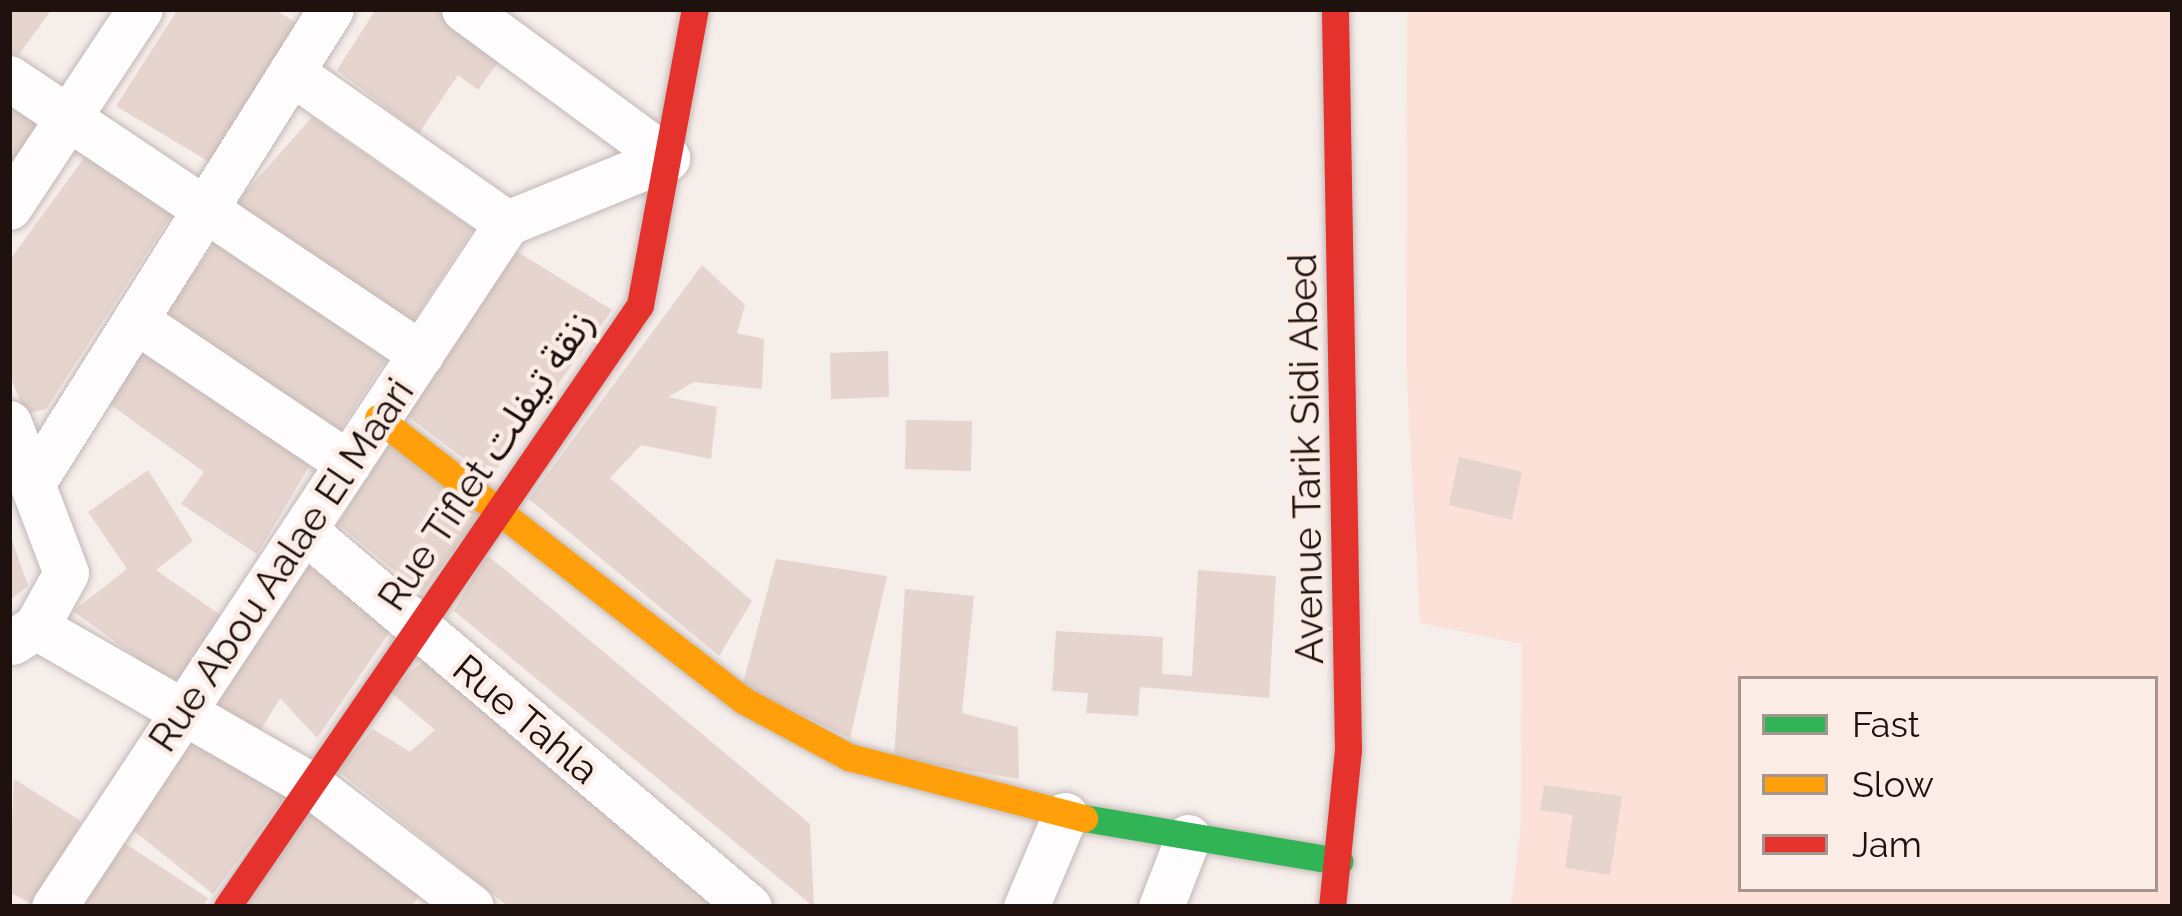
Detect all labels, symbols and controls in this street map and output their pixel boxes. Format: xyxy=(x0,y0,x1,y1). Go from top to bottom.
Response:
street label: Avenue Tarik Sidi Abed xyxy=(1279,252,1333,666)
street label: Rue Tiflet زنقة تيفلت xyxy=(368,300,604,620)
street label: Rue Abou Aalae El Maari xyxy=(138,368,424,762)
street label: Rue Tahla xyxy=(443,644,609,794)
legend xyxy=(1738,676,2158,892)
text: Fast xyxy=(1852,703,1920,745)
text: Slow xyxy=(1852,763,1934,805)
text: Jam xyxy=(1852,823,1922,865)

